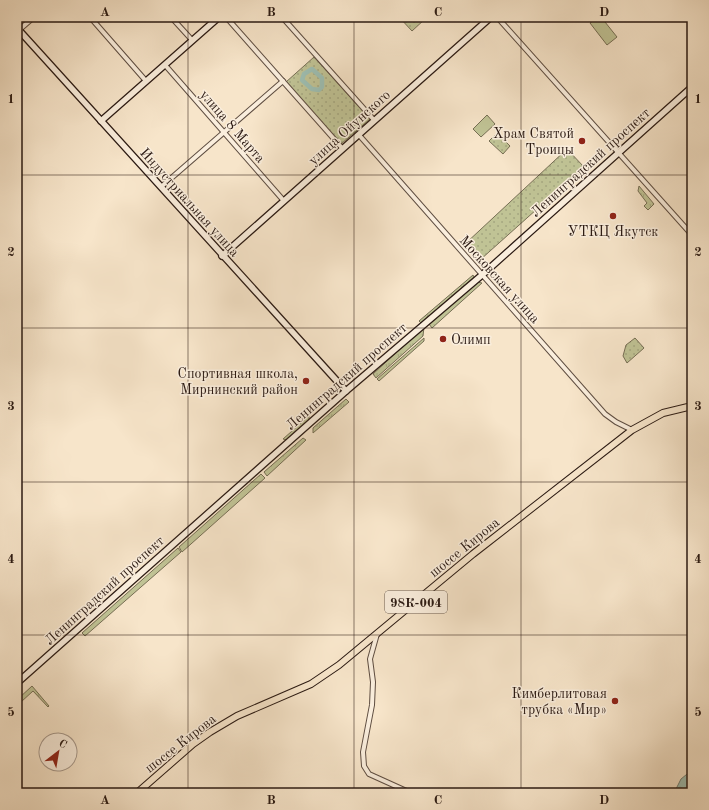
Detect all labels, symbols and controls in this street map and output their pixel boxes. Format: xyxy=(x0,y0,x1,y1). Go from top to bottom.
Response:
text: A xyxy=(100,6,110,19)
text: B xyxy=(266,6,276,19)
text: C xyxy=(434,6,442,19)
text: D xyxy=(599,6,609,19)
street label: улица 8 Марта xyxy=(197,88,267,166)
street label: улица Ойунского xyxy=(306,88,393,168)
text: 1 xyxy=(7,93,15,106)
text: 1 xyxy=(694,93,702,106)
street label: Ленинградский проспект xyxy=(528,105,653,220)
place label: Храм Святой Троицы xyxy=(493,127,574,157)
marker: Храм Святой Троицы xyxy=(577,136,587,146)
street label: Индустриальная улица xyxy=(137,146,242,260)
marker: УТКЦ Якутск xyxy=(608,211,618,221)
place label: УТКЦ Якутск xyxy=(568,225,658,239)
street label: Московская улица xyxy=(456,233,542,326)
text: 2 xyxy=(7,246,15,259)
text: 2 xyxy=(694,246,702,259)
street label: Ленинградский проспект xyxy=(284,320,410,433)
place label: Олимп xyxy=(451,333,491,347)
marker: Олимп xyxy=(438,334,448,344)
place label: Спортивная школа, Мирнинский район xyxy=(178,367,298,397)
marker: Спортивная школа, Мирнинский район xyxy=(301,376,311,386)
text: 3 xyxy=(7,400,15,413)
text: 3 xyxy=(694,400,702,413)
street label: шоссе Кирова xyxy=(427,515,502,580)
street label: Ленинградский проспект xyxy=(42,533,167,648)
text: 4 xyxy=(7,553,15,566)
text: 4 xyxy=(694,553,702,566)
road number: 98К-004 xyxy=(385,591,447,613)
place label: Кимберлитовая трубка «Мир» xyxy=(512,687,607,717)
marker: Кимберлитовая трубка «Мир» xyxy=(610,696,620,706)
text: 5 xyxy=(7,706,15,719)
text: 5 xyxy=(694,706,702,719)
street label: шоссе Кирова xyxy=(143,712,219,776)
north arrow xyxy=(38,732,78,772)
text: С xyxy=(56,738,68,751)
text: A xyxy=(100,794,110,807)
text: B xyxy=(266,794,276,807)
text: C xyxy=(434,794,442,807)
text: D xyxy=(599,794,609,807)

